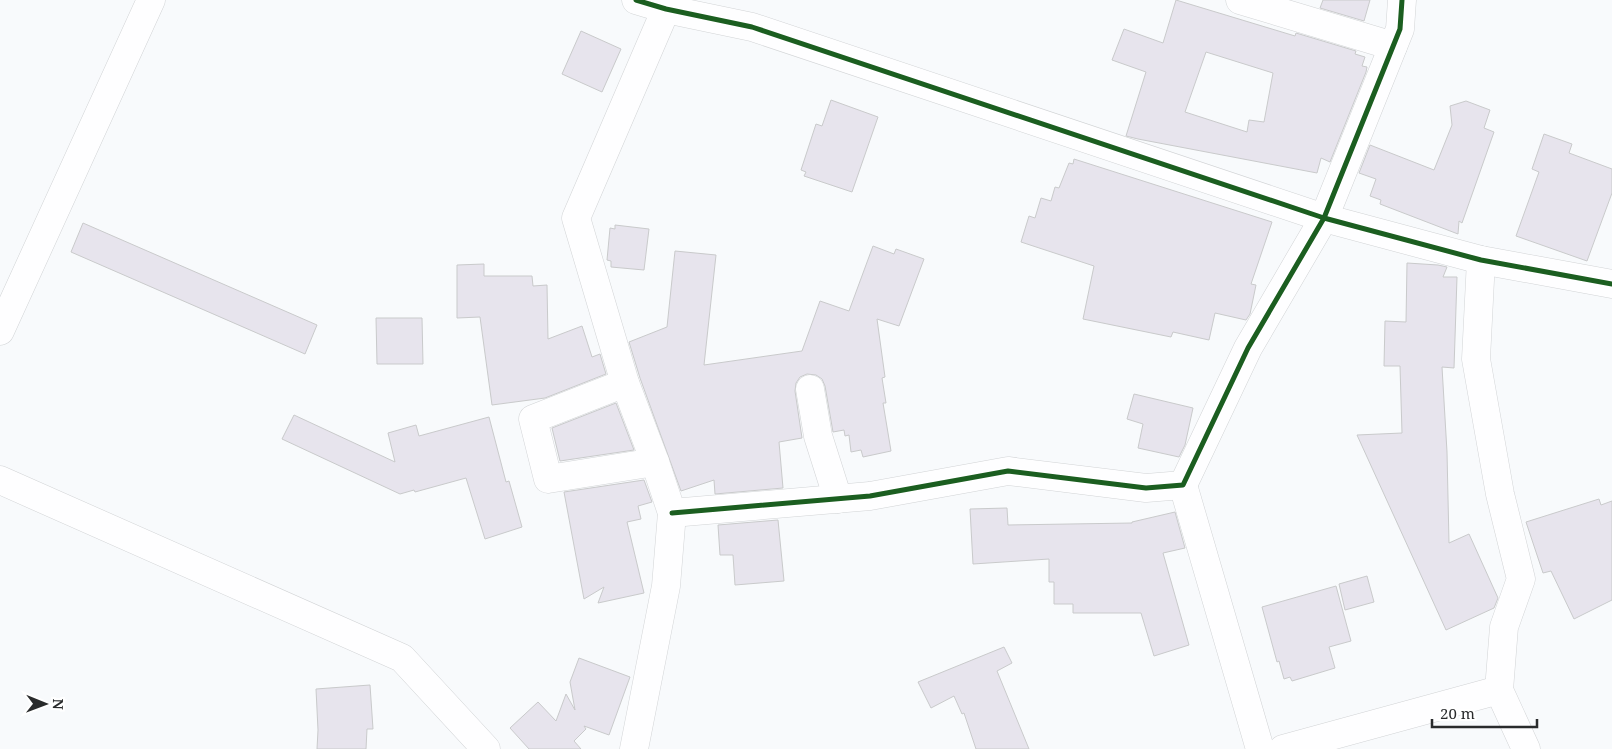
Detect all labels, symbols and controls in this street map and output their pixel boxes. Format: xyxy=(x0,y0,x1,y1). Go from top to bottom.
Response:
north arrow xyxy=(20,679,70,729)
scale bar xyxy=(1432,696,1537,728)
text: N xyxy=(49,699,68,710)
text: 20 m xyxy=(1440,703,1475,723)

